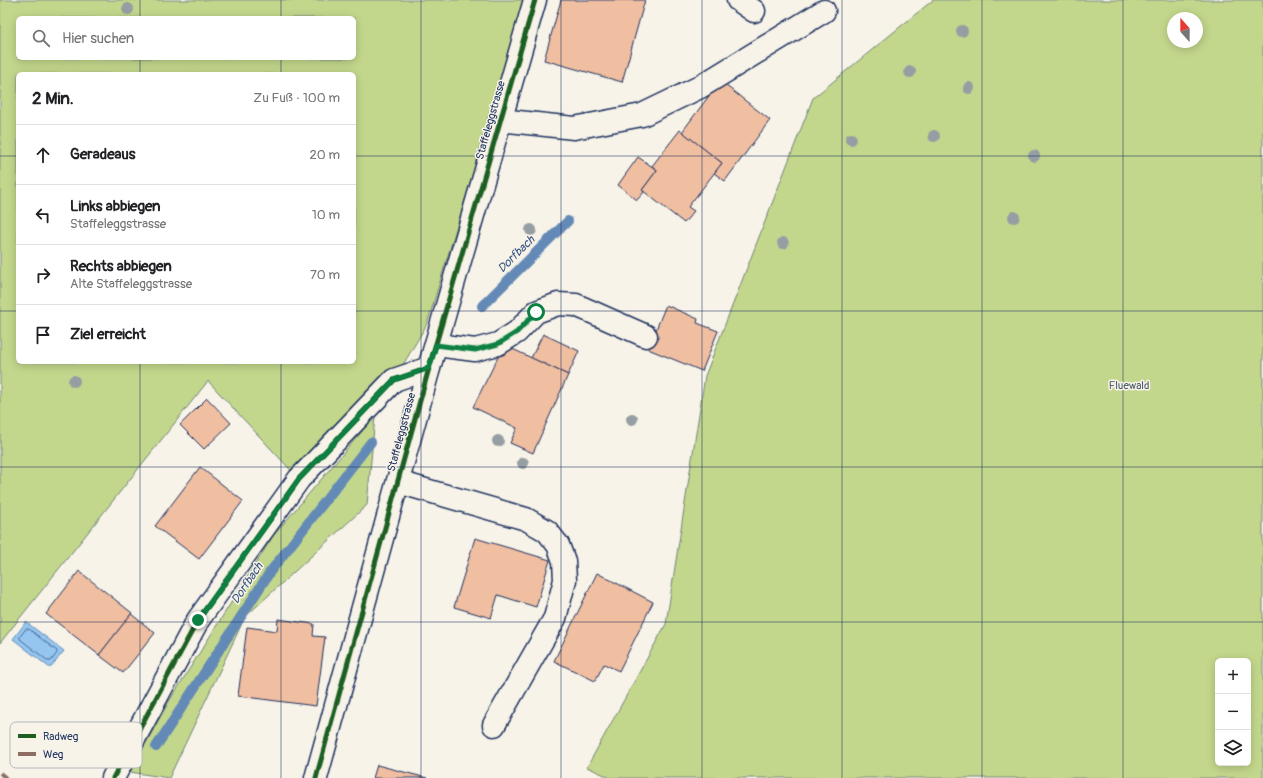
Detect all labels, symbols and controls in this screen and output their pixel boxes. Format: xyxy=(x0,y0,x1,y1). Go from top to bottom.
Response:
north arrow xyxy=(1167,12,1203,48)
search box xyxy=(16,16,356,60)
icon: search xyxy=(30,27,52,49)
text: Hier suchen xyxy=(62,29,134,48)
street label: Staffeleggstrasse xyxy=(473,79,508,161)
text: 2 Min. xyxy=(32,88,74,109)
text: Zu Fuß · 100 m xyxy=(253,90,340,106)
icon: ahead xyxy=(32,144,54,166)
text: Geradeaus xyxy=(70,145,136,164)
text: 20 m xyxy=(309,147,340,163)
text: Links abbiegen xyxy=(70,197,161,216)
icon: left xyxy=(32,204,54,226)
text: 10 m xyxy=(312,207,340,223)
text: Staffeleggstrasse xyxy=(70,216,166,232)
water label: Dorfbach xyxy=(495,232,539,276)
text: Rechts abbiegen xyxy=(70,257,172,276)
icon: right xyxy=(32,264,54,286)
text: 70 m xyxy=(310,267,340,283)
text: Alte Staffeleggstrasse xyxy=(70,276,192,292)
route start xyxy=(527,303,545,321)
icon: arrive xyxy=(32,324,54,346)
text: Ziel erreicht xyxy=(70,325,146,344)
park label: Fluewald xyxy=(1109,379,1149,392)
street label: Staffeleggstrasse xyxy=(385,391,418,473)
water label: Dorfbach xyxy=(228,559,267,607)
route end xyxy=(189,611,207,629)
map controls xyxy=(1215,658,1251,766)
button: + xyxy=(1215,658,1251,694)
button: − xyxy=(1215,694,1251,730)
legend xyxy=(10,722,142,768)
text: Radweg xyxy=(43,730,79,743)
button: layers xyxy=(1215,730,1251,766)
text: Weg xyxy=(43,748,64,761)

